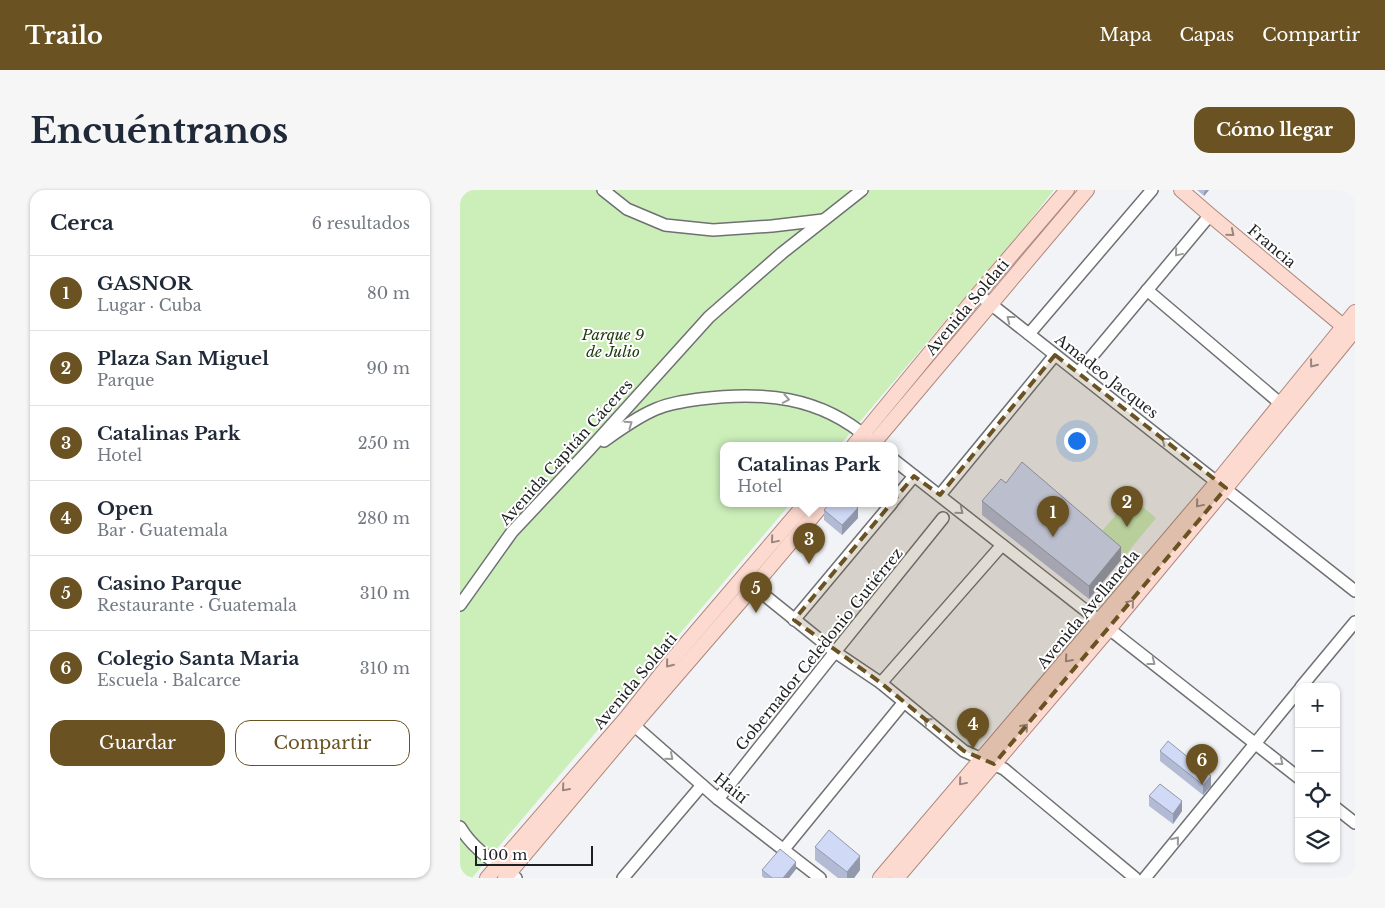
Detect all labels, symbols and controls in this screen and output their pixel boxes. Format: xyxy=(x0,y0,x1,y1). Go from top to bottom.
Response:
text: Trailo xyxy=(25,21,103,50)
text: Mapa xyxy=(1100,24,1151,46)
text: Capas xyxy=(1179,24,1234,46)
text: Compartir xyxy=(1262,24,1360,46)
button: Cómo llegar xyxy=(1194,107,1355,153)
text: Encuéntranos xyxy=(30,109,288,152)
text: Cerca xyxy=(50,210,114,236)
text: 6 resultados xyxy=(312,213,410,233)
street label: Francia xyxy=(1244,220,1301,272)
one-way arrow xyxy=(1225,228,1234,236)
one-way arrow xyxy=(1175,247,1184,256)
street label: Avenida Soldati xyxy=(921,255,1013,360)
text: GASNOR xyxy=(97,272,192,295)
text: 1 xyxy=(63,283,69,303)
text: 80 m xyxy=(367,283,410,303)
text: Lugar · Cuba xyxy=(97,295,202,315)
one-way arrow xyxy=(1006,316,1016,325)
park label: Parque 9 de Julio xyxy=(581,325,645,361)
street label: Amadeo Jacques xyxy=(1051,329,1163,422)
text: Plaza San Miguel xyxy=(97,347,269,370)
text: 2 xyxy=(61,358,71,378)
text: 90 m xyxy=(367,358,410,378)
one-way arrow xyxy=(1310,358,1318,367)
text: Parque xyxy=(97,370,154,390)
street label: Avenida Capitán Cáceres xyxy=(495,375,637,530)
one-way arrow xyxy=(781,393,790,404)
one-way arrow xyxy=(623,421,633,430)
text: Catalinas Park xyxy=(97,422,240,445)
your location xyxy=(1064,428,1090,454)
text: 3 xyxy=(61,433,71,453)
text: 250 m xyxy=(358,433,410,453)
one-way arrow xyxy=(1162,439,1171,447)
popup xyxy=(720,442,898,507)
text: Hotel xyxy=(97,445,142,465)
text: Catalinas Park xyxy=(737,453,881,476)
text: Hotel xyxy=(737,476,783,496)
pin: 2 xyxy=(1111,486,1143,527)
pin: 1 xyxy=(1037,496,1069,537)
text: Open xyxy=(97,497,153,520)
one-way arrow xyxy=(1196,498,1205,507)
one-way arrow xyxy=(954,506,963,514)
text: 4 xyxy=(61,508,71,528)
text: 280 m xyxy=(357,508,410,528)
text: Bar · Guatemala xyxy=(97,520,228,540)
pin: 3 xyxy=(793,523,825,564)
one-way arrow xyxy=(772,534,780,543)
street label: Gobernador Celedonio Gutiérrez xyxy=(731,544,907,754)
street label: Avenida Avellaneda xyxy=(1032,545,1144,673)
text: Casino Parque xyxy=(97,572,242,595)
pin: 5 xyxy=(740,572,772,613)
text: 5 xyxy=(61,583,71,603)
text: 310 m xyxy=(360,583,410,603)
text: Restaurante · Guatemala xyxy=(97,595,297,615)
one-way arrow xyxy=(1125,600,1133,609)
street label: Avenida Soldati xyxy=(589,629,681,734)
text: Colegio Santa Maria xyxy=(97,647,300,670)
one-way arrow xyxy=(1064,653,1073,662)
one-way arrow xyxy=(1146,657,1155,666)
text: 6 xyxy=(61,658,71,678)
text: 310 m xyxy=(360,658,410,678)
one-way arrow xyxy=(667,658,675,667)
text: Escuela · Balcarce xyxy=(97,670,241,690)
map controls xyxy=(1295,683,1340,863)
button: + xyxy=(1295,683,1340,728)
pin: 4 xyxy=(957,708,989,749)
one-way arrow xyxy=(924,718,933,727)
button: Guardar xyxy=(50,720,225,766)
button: Compartir xyxy=(235,720,410,766)
one-way arrow xyxy=(1020,724,1028,733)
button: − xyxy=(1295,728,1340,773)
pin: 6 xyxy=(1186,744,1218,785)
one-way arrow xyxy=(665,752,674,761)
one-way arrow xyxy=(1274,757,1283,765)
street label: Haití xyxy=(710,769,752,808)
button: locate xyxy=(1295,773,1340,818)
one-way arrow xyxy=(959,776,967,785)
one-way arrow xyxy=(561,783,570,792)
button: layers xyxy=(1295,818,1340,863)
one-way arrow xyxy=(1171,837,1179,846)
scale bar xyxy=(475,843,592,866)
text: 100 m xyxy=(482,846,527,864)

